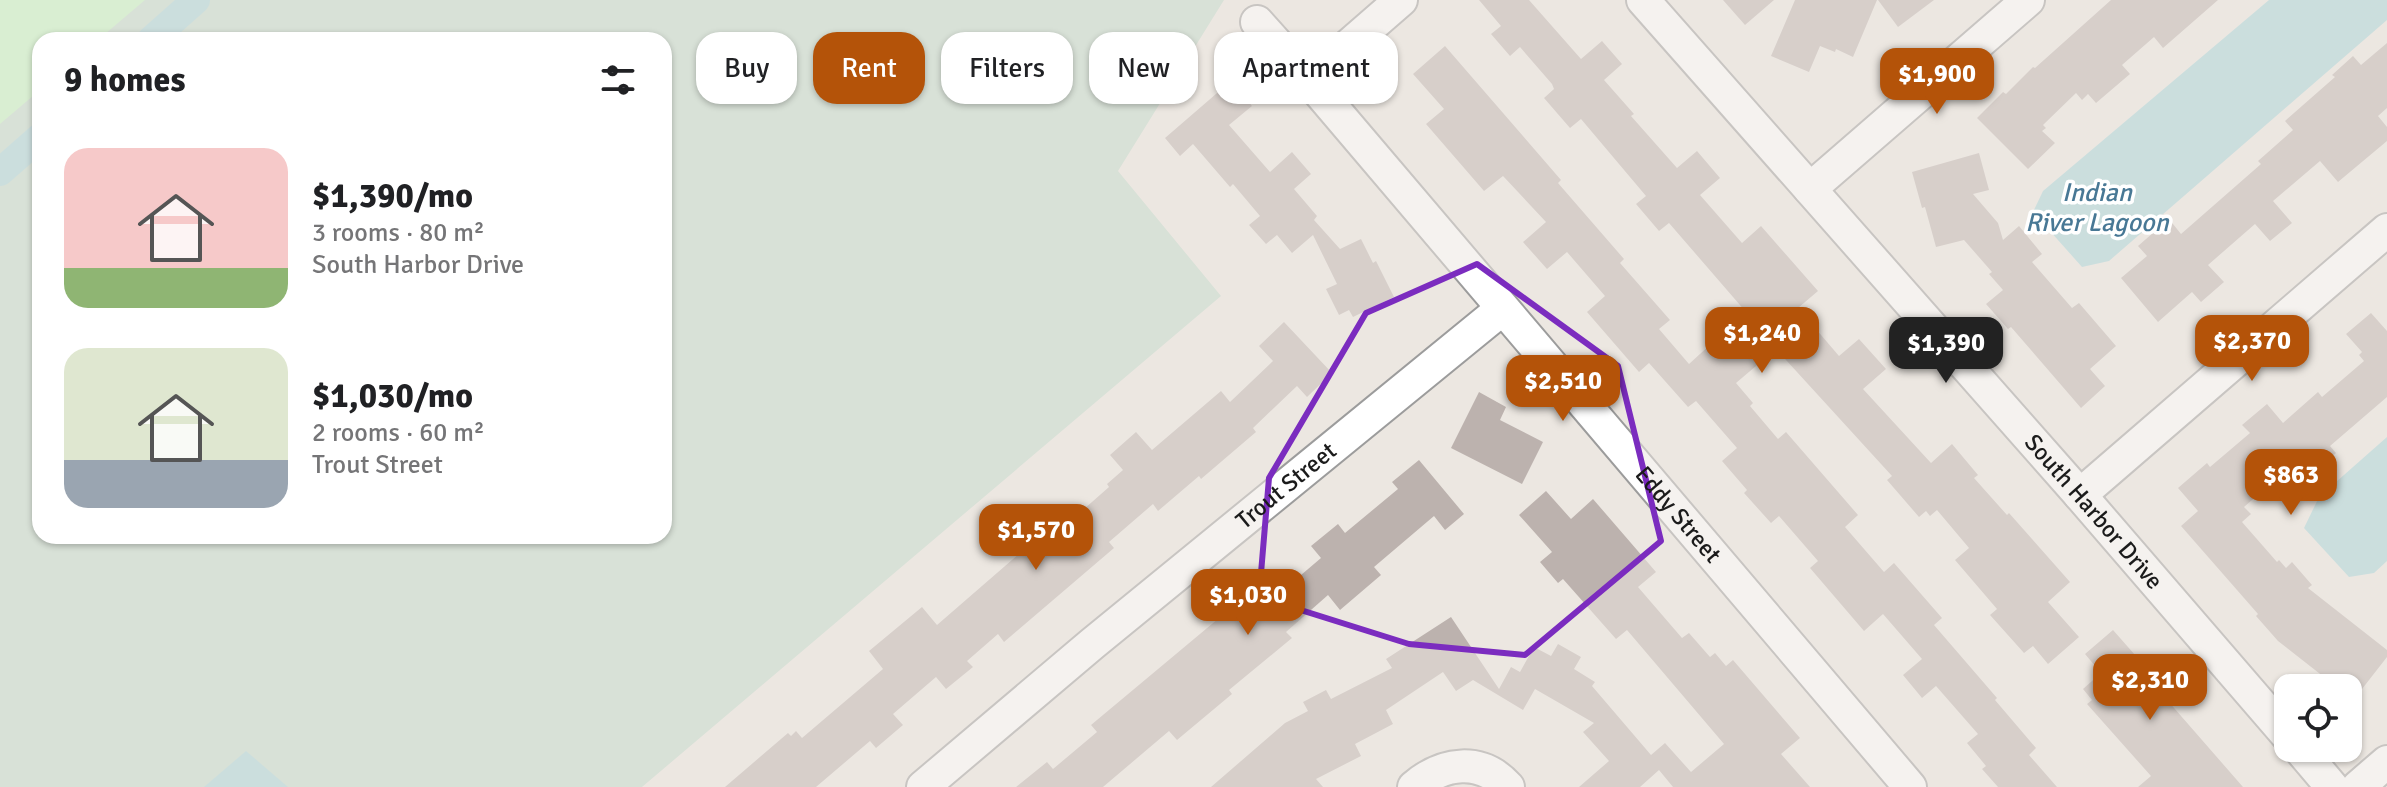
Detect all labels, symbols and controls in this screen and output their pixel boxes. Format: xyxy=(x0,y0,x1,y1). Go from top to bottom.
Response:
chip: Buy xyxy=(696,32,797,104)
chip: Rent xyxy=(813,32,925,104)
chip: Filters xyxy=(941,32,1073,104)
chip: New xyxy=(1089,32,1198,104)
chip: Apartment xyxy=(1214,32,1398,104)
pin: $1,900 xyxy=(1872,48,2002,116)
icon: filters xyxy=(596,58,640,102)
text: $1,900 xyxy=(1898,58,1976,90)
text: 9 homes xyxy=(64,59,185,101)
text: $1,390/mo xyxy=(312,175,473,217)
water label: Indian River Lagoon xyxy=(2025,177,2170,239)
icon: home xyxy=(128,180,224,276)
text: 3 rooms · 80 m² xyxy=(312,217,485,249)
text: South Harbor Drive xyxy=(312,249,524,281)
pin: $1,240 xyxy=(1697,307,1827,375)
pin: $2,370 xyxy=(2187,315,2317,383)
text: $1,240 xyxy=(1723,317,1801,349)
pin: $1,390 xyxy=(1881,317,2011,385)
text: $2,370 xyxy=(2213,325,2291,357)
text: $1,390 xyxy=(1907,327,1985,359)
pin: $2,510 xyxy=(1498,355,1628,423)
text: $2,510 xyxy=(1524,365,1602,397)
text: $1,030/mo xyxy=(312,375,473,417)
icon: home xyxy=(128,380,224,476)
text: 2 rooms · 60 m² xyxy=(312,417,485,449)
street label: South Harbor Drive xyxy=(2018,428,2170,595)
street label: Trout Street xyxy=(1230,436,1342,535)
text: Trout Street xyxy=(312,449,443,481)
pin: $863 xyxy=(2244,449,2338,517)
text: $863 xyxy=(2263,459,2319,491)
street label: Eddy Street xyxy=(1629,460,1728,569)
pin: $1,570 xyxy=(971,504,1101,572)
text: $1,570 xyxy=(997,514,1075,546)
pin: $1,030 xyxy=(1183,569,1313,637)
text: $1,030 xyxy=(1209,579,1287,611)
pin: $2,310 xyxy=(2085,654,2215,722)
text: $2,310 xyxy=(2111,664,2189,696)
map controls xyxy=(2274,674,2362,762)
button: locate xyxy=(2274,674,2362,762)

